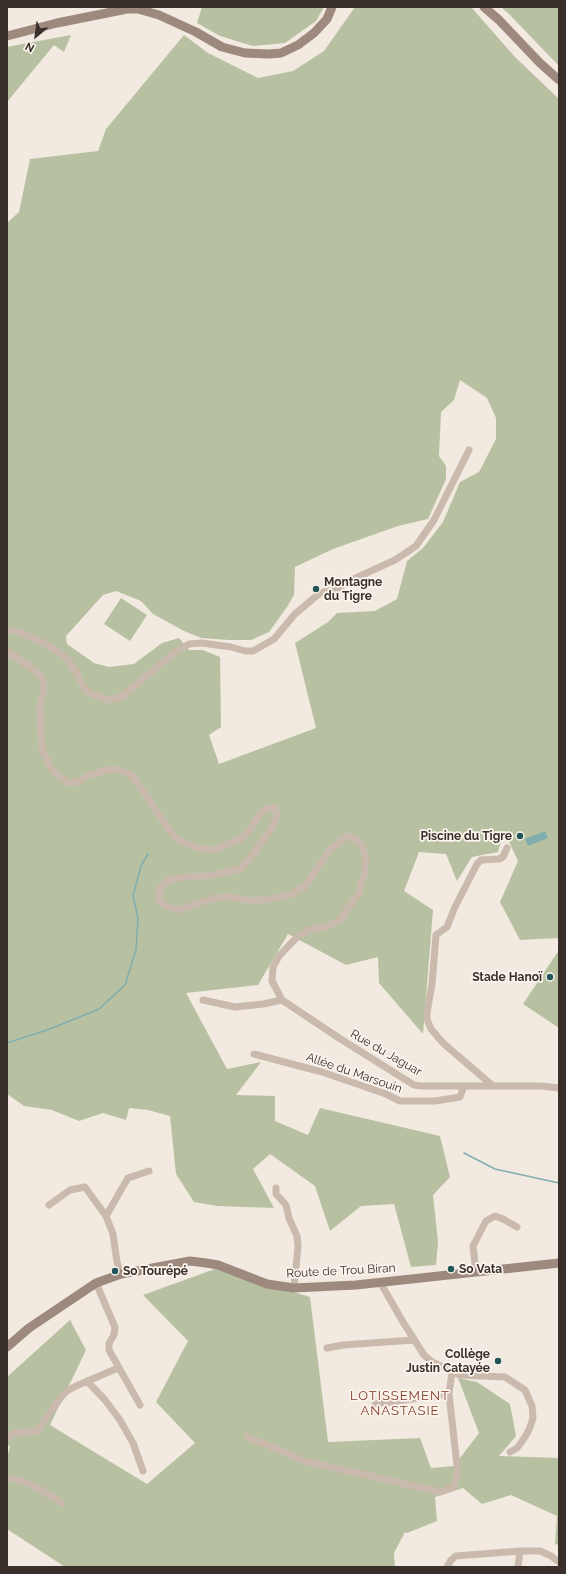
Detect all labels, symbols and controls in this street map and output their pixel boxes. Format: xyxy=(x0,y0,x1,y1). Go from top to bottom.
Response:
north arrow xyxy=(16,16,56,56)
text: N xyxy=(23,39,37,55)
place label: Montagne du Tigre xyxy=(324,575,382,603)
marker: Montagne du Tigre xyxy=(311,584,321,594)
place label: Piscine du Tigre xyxy=(421,829,512,843)
marker: Piscine du Tigre xyxy=(515,831,525,841)
place label: Stade Hanoï xyxy=(472,970,542,984)
marker: Stade Hanoï xyxy=(545,972,555,982)
street label: Rue du Jaguar xyxy=(348,1027,424,1079)
street label: Allée du Marsouin xyxy=(304,1050,404,1096)
street label: Route de Trou Biran xyxy=(286,1261,396,1281)
place label: So Vata xyxy=(459,1262,502,1276)
place label: So Tourépé xyxy=(123,1264,188,1278)
marker: So Vata xyxy=(446,1264,456,1274)
marker: So Tourépé xyxy=(110,1266,120,1276)
place label: Collège Justin Catayée xyxy=(406,1347,490,1375)
marker: Collège Justin Catayée xyxy=(493,1356,503,1366)
district label: LOTISSEMENT ANASTASIE xyxy=(350,1388,450,1419)

